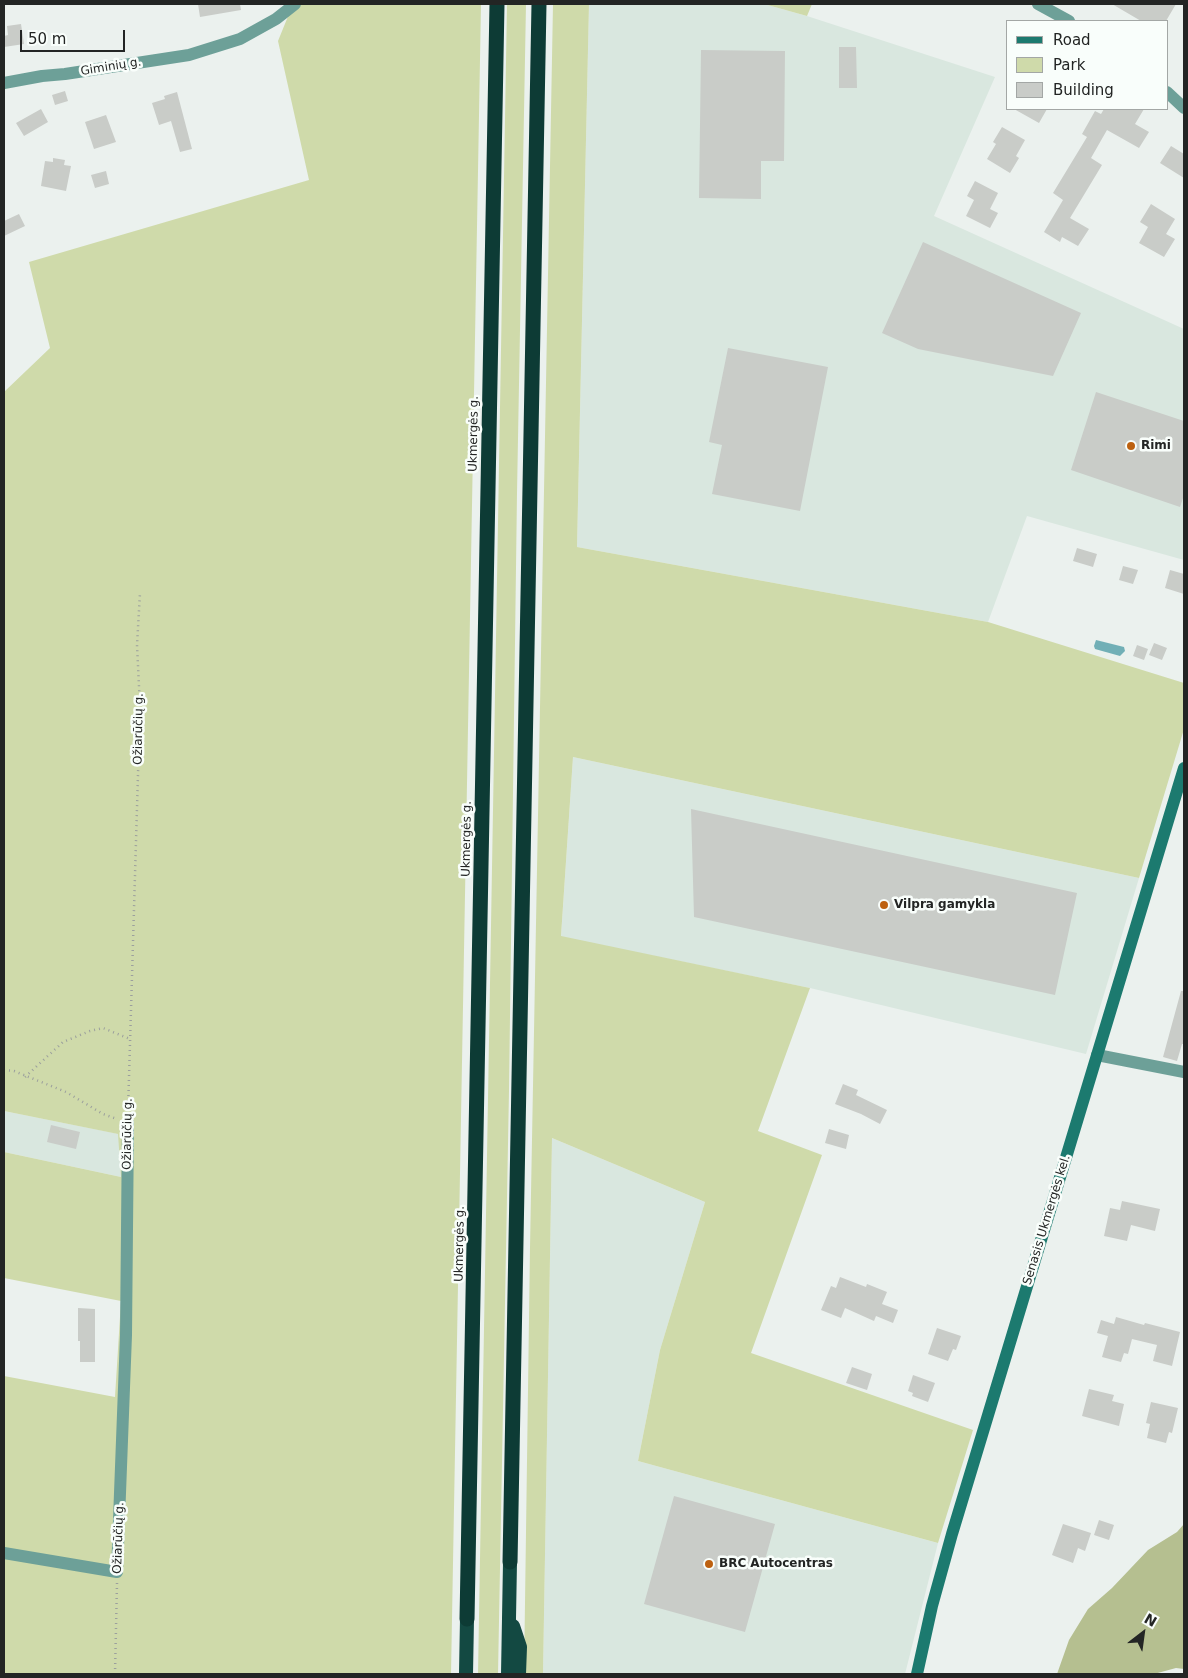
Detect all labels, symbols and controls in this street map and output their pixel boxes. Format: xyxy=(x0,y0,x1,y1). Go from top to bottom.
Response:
scale bar xyxy=(22,20,128,52)
legend xyxy=(1006,20,1168,110)
text: 50 m xyxy=(28,30,66,48)
text: Road xyxy=(1053,31,1091,49)
street label: Giminių g. xyxy=(80,55,142,79)
text: Park xyxy=(1053,56,1085,74)
text: Building xyxy=(1053,81,1114,99)
street label: Ukmergės g. xyxy=(466,396,482,472)
place label: Rimi xyxy=(1141,439,1171,453)
marker: Rimi xyxy=(1125,440,1137,452)
street label: Ožiarūčių g. xyxy=(131,693,147,765)
street label: Ukmergės g. xyxy=(459,801,475,877)
place label: Vilpra gamykla xyxy=(894,898,995,912)
marker: Vilpra gamykla xyxy=(878,899,890,911)
street label: Ožiarūčių g. xyxy=(120,1098,136,1170)
street label: Senasis Ukmergės kel. xyxy=(1020,1153,1074,1287)
street label: Ukmergės g. xyxy=(452,1206,468,1282)
street label: Ožiarūčių g. xyxy=(111,1502,127,1574)
place label: BRC Autocentras xyxy=(719,1557,833,1571)
marker: BRC Autocentras xyxy=(703,1558,715,1570)
north arrow xyxy=(1118,1608,1168,1658)
text: N xyxy=(1141,1610,1160,1630)

